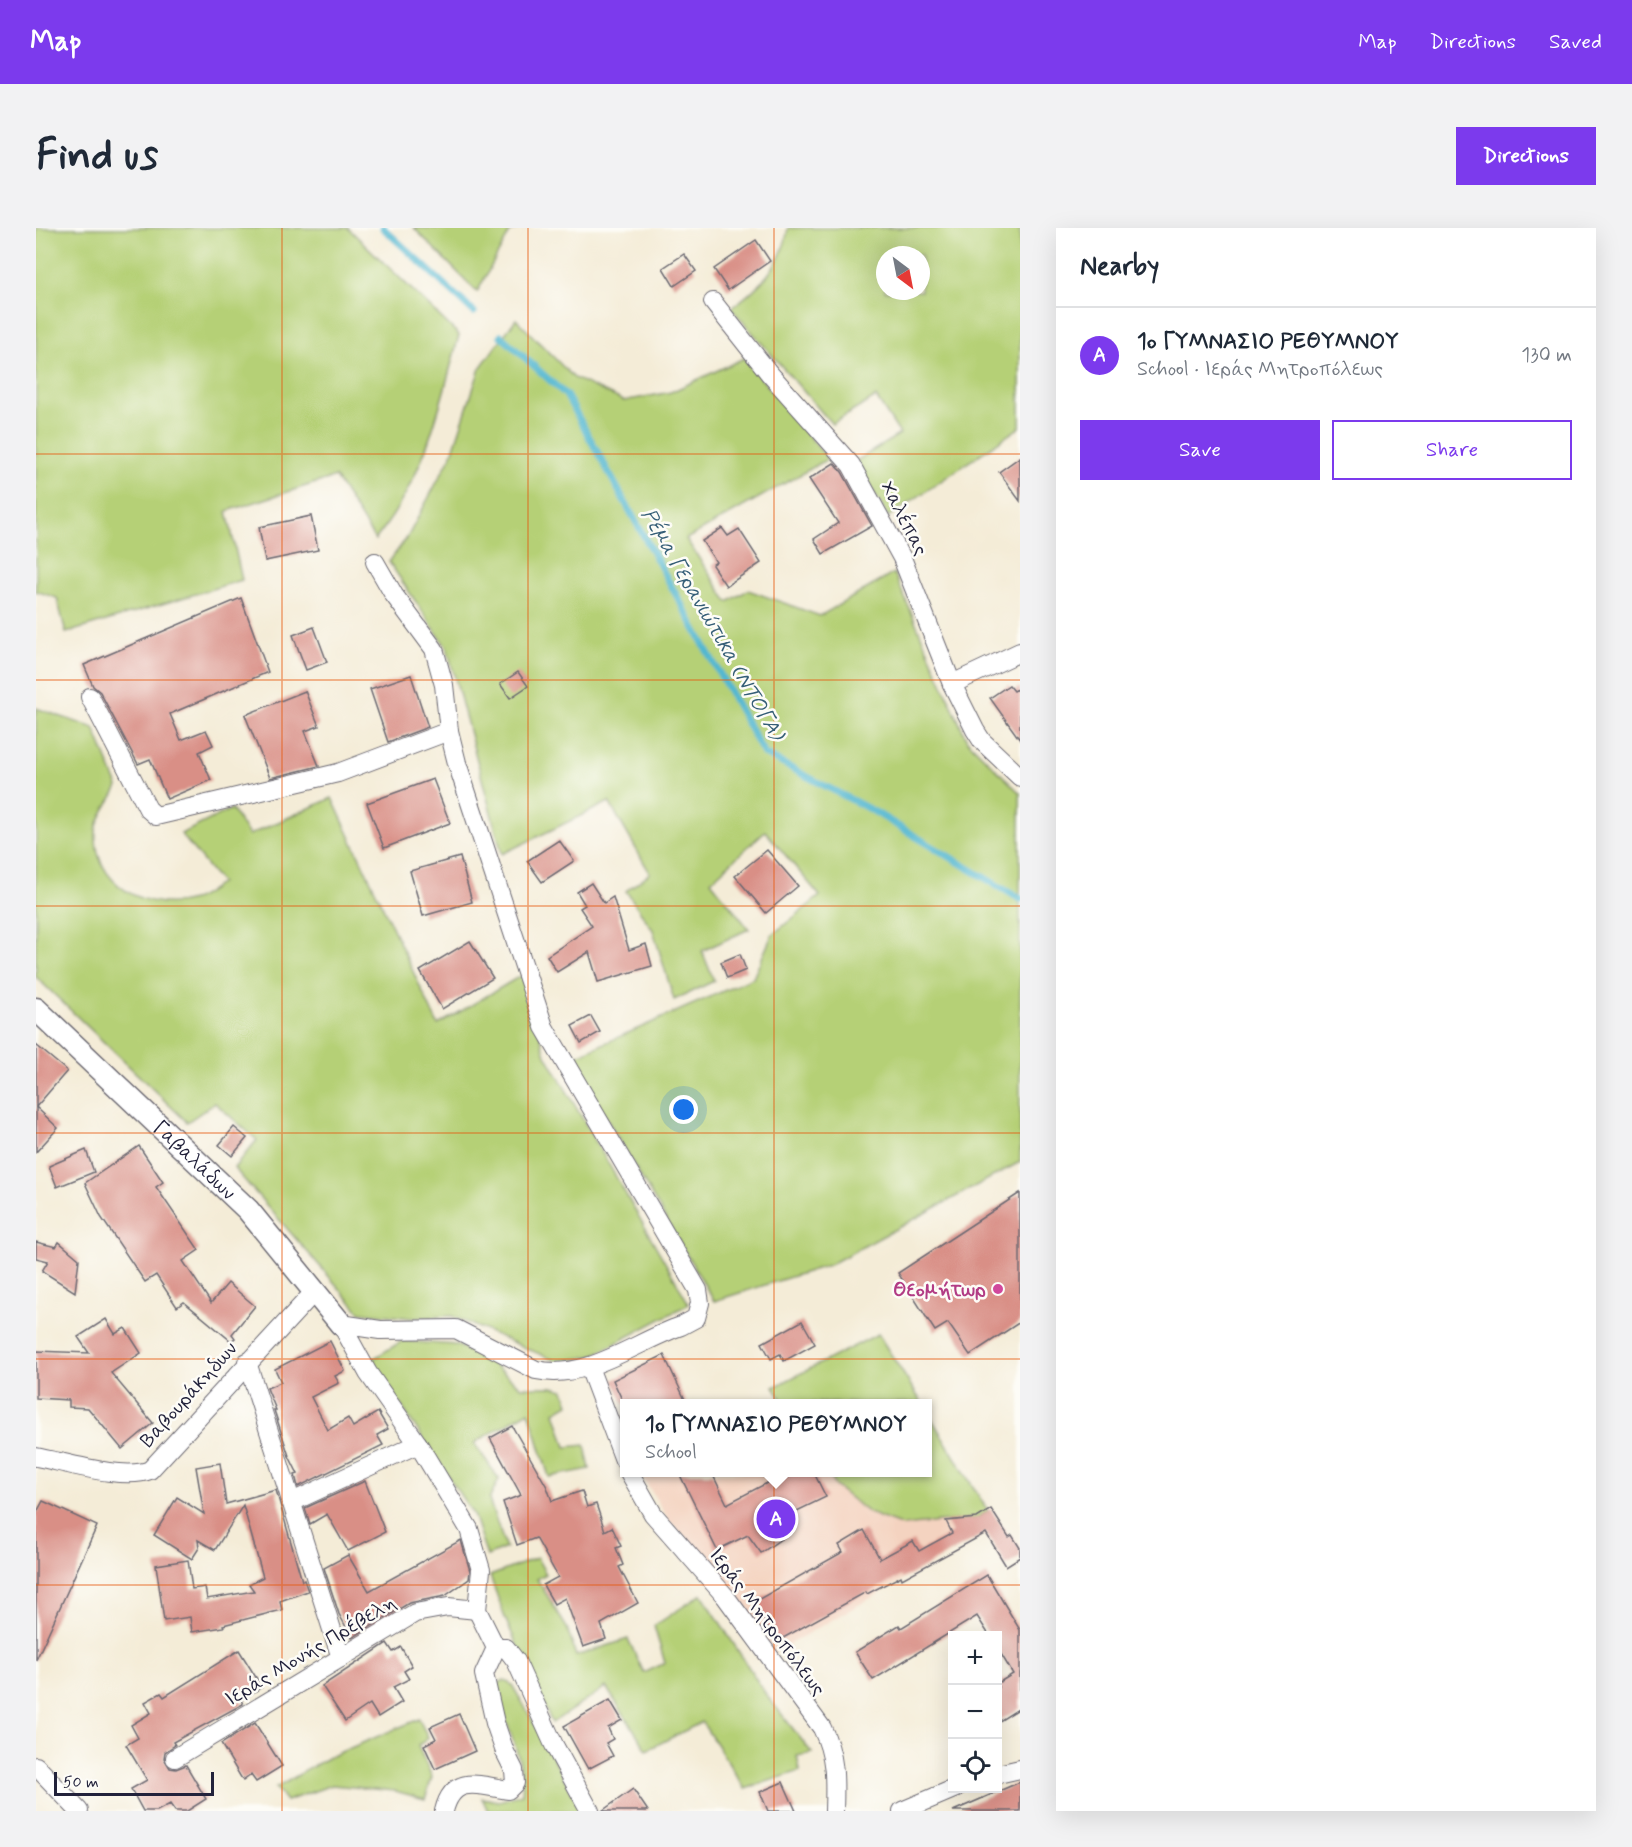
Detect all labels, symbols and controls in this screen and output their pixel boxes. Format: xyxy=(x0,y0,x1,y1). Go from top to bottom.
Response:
text: Map xyxy=(30,24,81,61)
text: Map xyxy=(1358,28,1397,56)
text: Directions xyxy=(1430,28,1516,56)
text: Saved xyxy=(1549,28,1602,56)
button: Directions xyxy=(1456,127,1596,185)
text: Find us xyxy=(36,129,158,184)
north arrow xyxy=(876,246,930,300)
text: Nearby xyxy=(1080,250,1159,284)
text: 1ο ΓΥΜΝΑΣΙΟ ΡΕΘΥΜΝΟΥ xyxy=(1137,328,1399,356)
text: A xyxy=(1093,342,1106,369)
text: 130 m xyxy=(1521,342,1572,369)
text: School · Ιεράς Μητροπόλεως xyxy=(1137,356,1383,383)
button: Save xyxy=(1080,420,1320,480)
button: Share xyxy=(1332,420,1572,480)
street label: Χαλέπας xyxy=(873,477,934,561)
water label: Ρέμα Γερανιώτικα (ΝΤΟΓΑ) xyxy=(634,504,791,748)
your location xyxy=(669,1095,698,1124)
street label: Γαβαλάδων xyxy=(147,1115,241,1207)
place label: Θεομήτωρ xyxy=(893,1277,986,1304)
marker: Θεομήτωρ xyxy=(991,1282,1005,1296)
street label: Βαβουράκηδων xyxy=(134,1336,244,1454)
popup xyxy=(620,1399,932,1477)
text: 1ο ΓΥΜΝΑΣΙΟ ΡΕΘΥΜΝΟΥ xyxy=(645,1411,907,1439)
text: School xyxy=(645,1439,697,1466)
pin: A xyxy=(756,1496,796,1542)
street label: Ιεράς Μητροπόλεως xyxy=(702,1542,832,1702)
street label: Ιεράς Μονής Πρέβελη xyxy=(220,1589,401,1713)
map controls xyxy=(948,1631,1002,1793)
button: + xyxy=(948,1631,1002,1685)
button: − xyxy=(948,1685,1002,1739)
button: locate xyxy=(948,1739,1002,1793)
scale bar xyxy=(54,1769,214,1796)
text: 50 m xyxy=(63,1772,99,1793)

